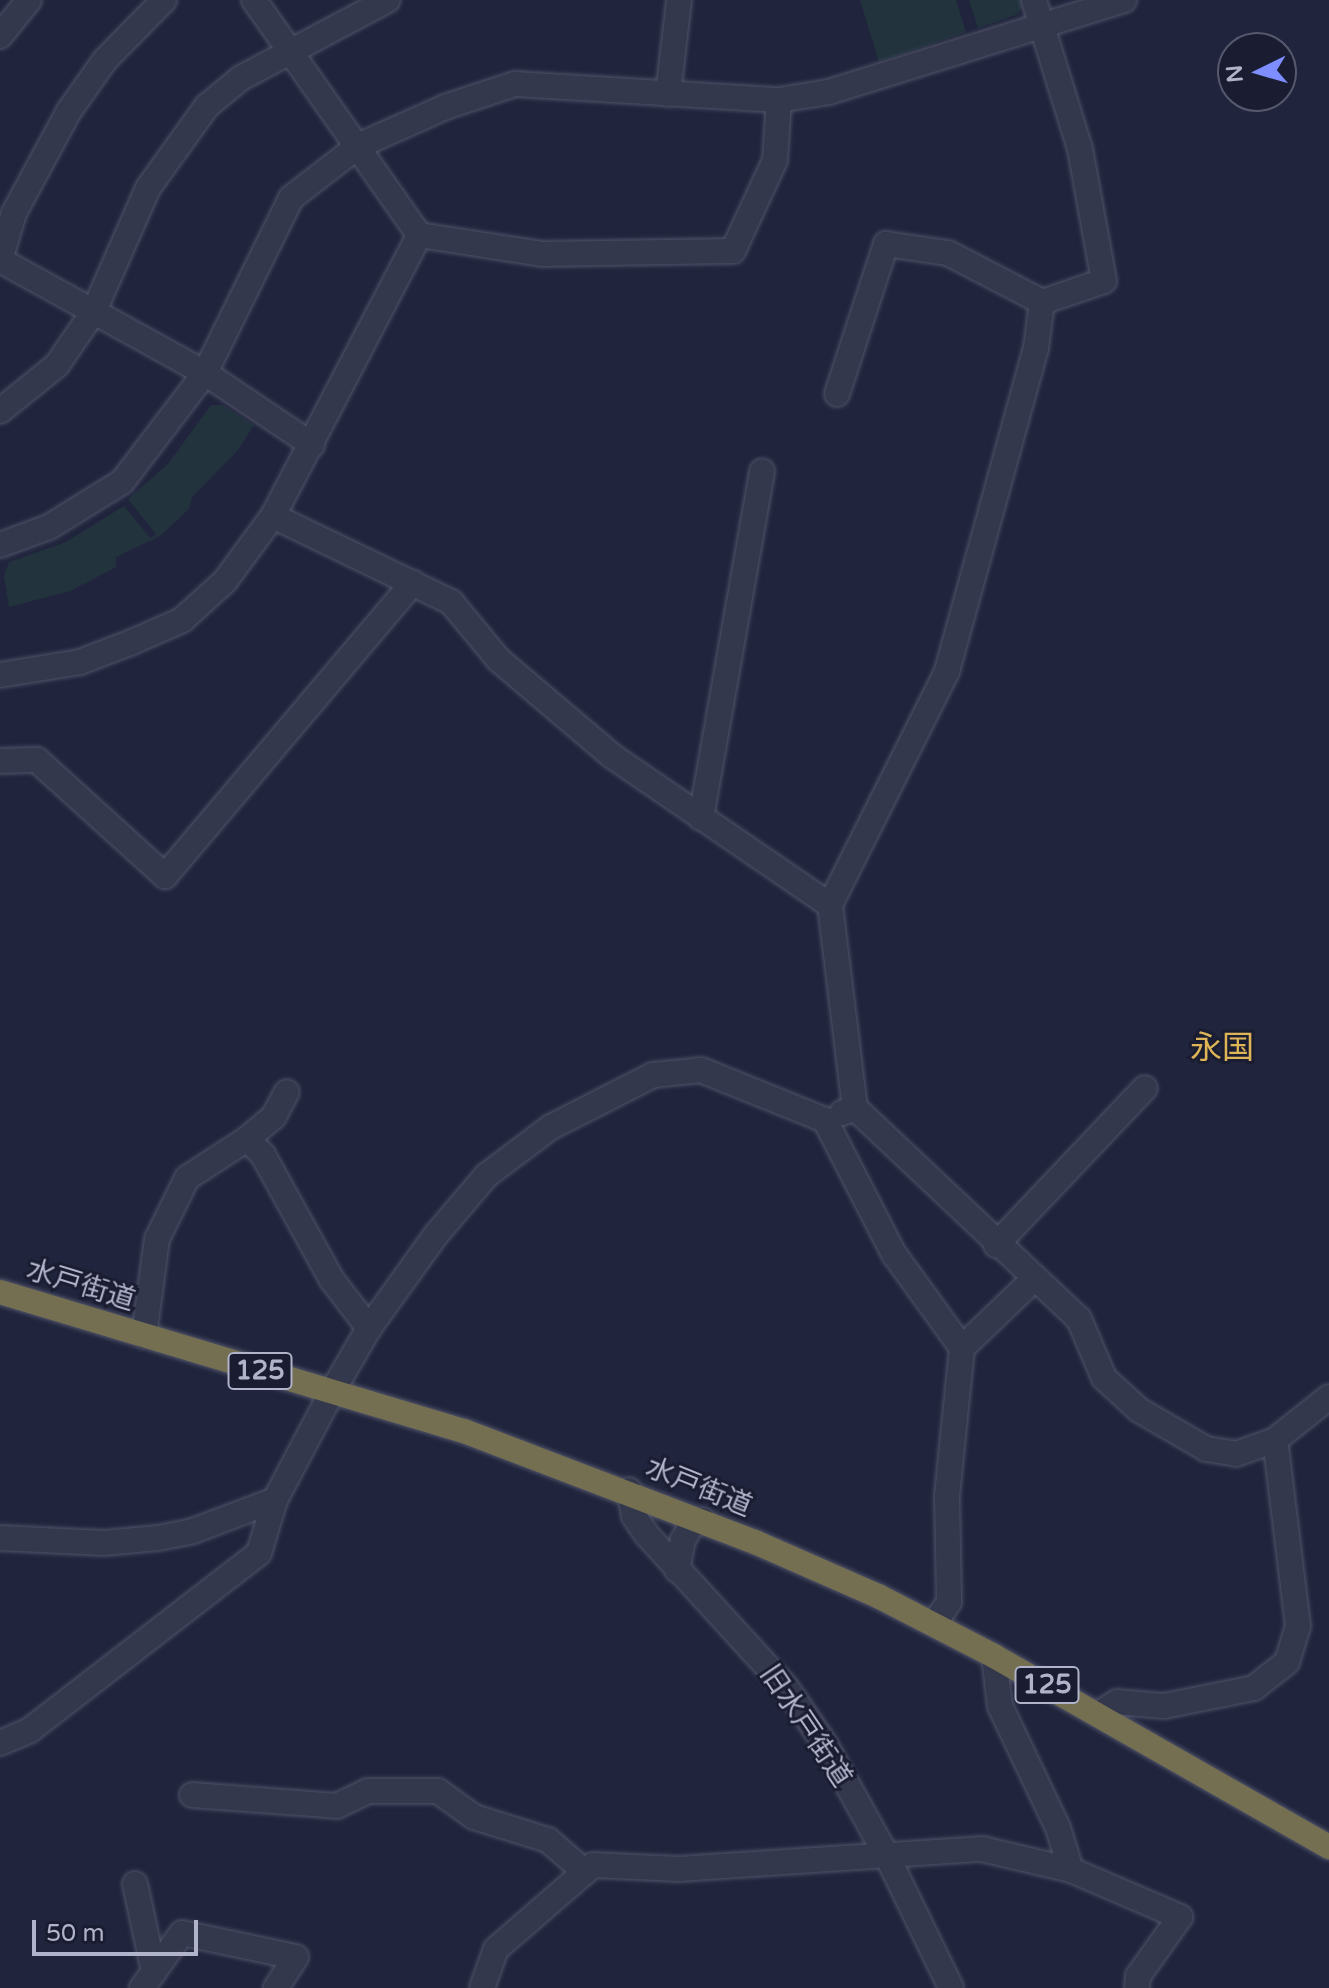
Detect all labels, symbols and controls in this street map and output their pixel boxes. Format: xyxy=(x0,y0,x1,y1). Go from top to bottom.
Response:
north arrow xyxy=(1217,32,1297,112)
text: N xyxy=(1221,64,1249,84)
district label: 永国 xyxy=(1190,1029,1254,1067)
street label: 水戸街道 xyxy=(23,1253,139,1317)
road number: 125 xyxy=(226,1349,294,1393)
street label: 水戸街道 xyxy=(641,1450,757,1524)
street label: 旧水戸街道 xyxy=(753,1659,859,1793)
road number: 125 xyxy=(1013,1663,1081,1707)
scale bar xyxy=(36,1904,202,1954)
text: 50 m xyxy=(46,1919,104,1948)

